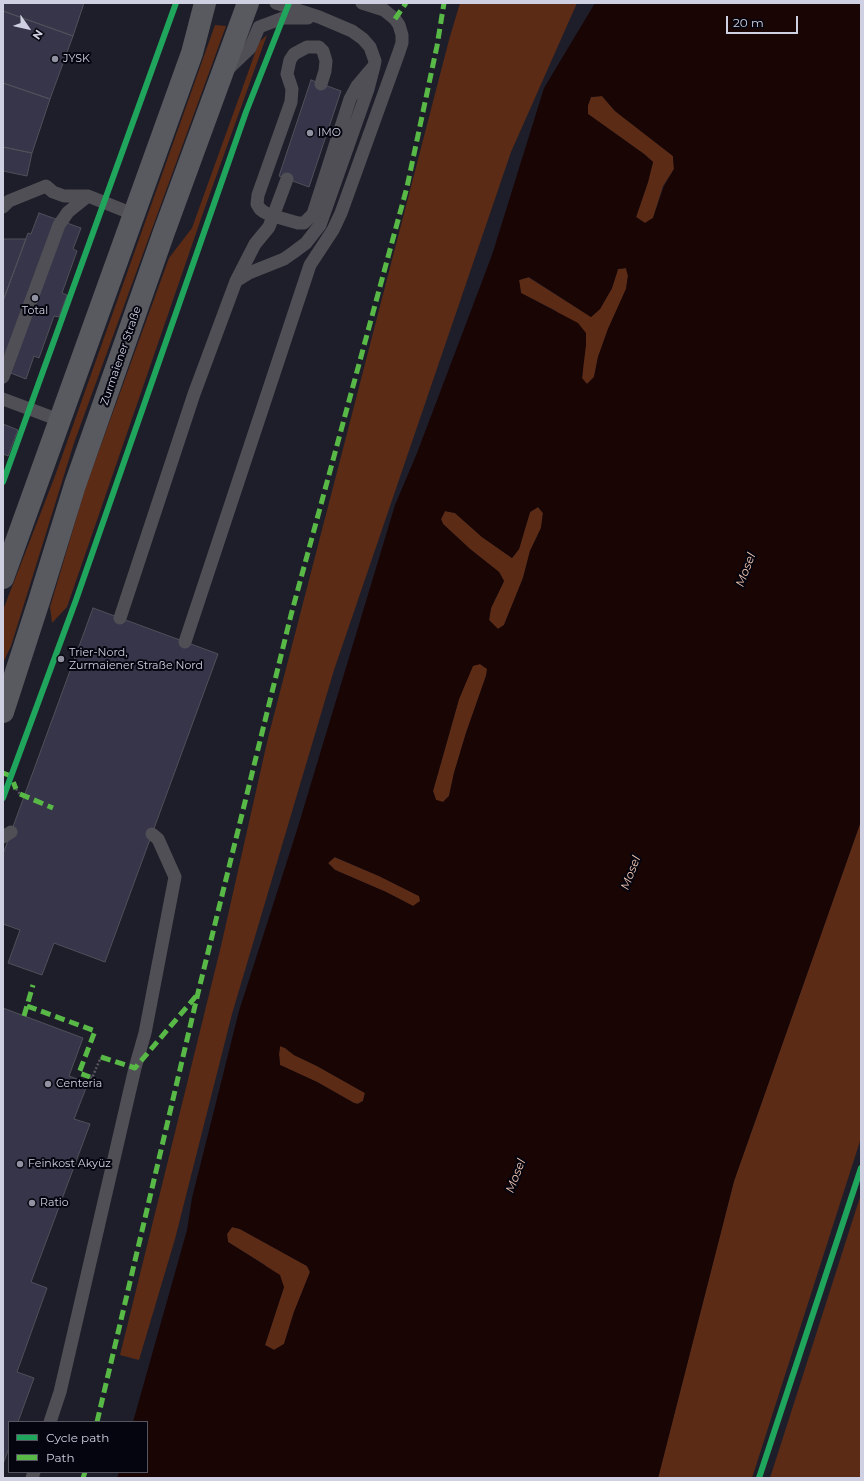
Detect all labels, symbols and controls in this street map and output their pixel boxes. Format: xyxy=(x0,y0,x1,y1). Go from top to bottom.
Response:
north arrow xyxy=(8,8,48,48)
scale bar xyxy=(728,8,800,34)
text: 20 m xyxy=(733,15,764,30)
text: N xyxy=(30,27,46,42)
place label: JYSK xyxy=(63,52,90,66)
marker: JYSK xyxy=(50,54,60,64)
place label: IMO xyxy=(318,126,341,140)
marker: IMO xyxy=(305,128,315,138)
marker: Total xyxy=(30,293,40,303)
place label: Total xyxy=(22,304,48,318)
street label: Zurmaiener Straße xyxy=(98,305,144,407)
water label: Mosel xyxy=(733,551,759,589)
place label: Trier-Nord, Zurmaiener Straße Nord xyxy=(69,646,203,672)
marker: Trier-Nord, Zurmaiener Straße Nord xyxy=(56,654,66,664)
water label: Mosel xyxy=(618,854,644,892)
place label: Centeria xyxy=(56,1077,102,1091)
marker: Centeria xyxy=(43,1079,53,1089)
place label: Feinkost Akyüz xyxy=(28,1157,111,1171)
water label: Mosel xyxy=(503,1157,529,1195)
marker: Feinkost Akyüz xyxy=(15,1159,25,1169)
place label: Ratio xyxy=(40,1196,69,1210)
marker: Ratio xyxy=(27,1198,37,1208)
legend xyxy=(8,1421,148,1473)
text: Cycle path xyxy=(46,1430,109,1445)
text: Path xyxy=(46,1450,75,1465)

